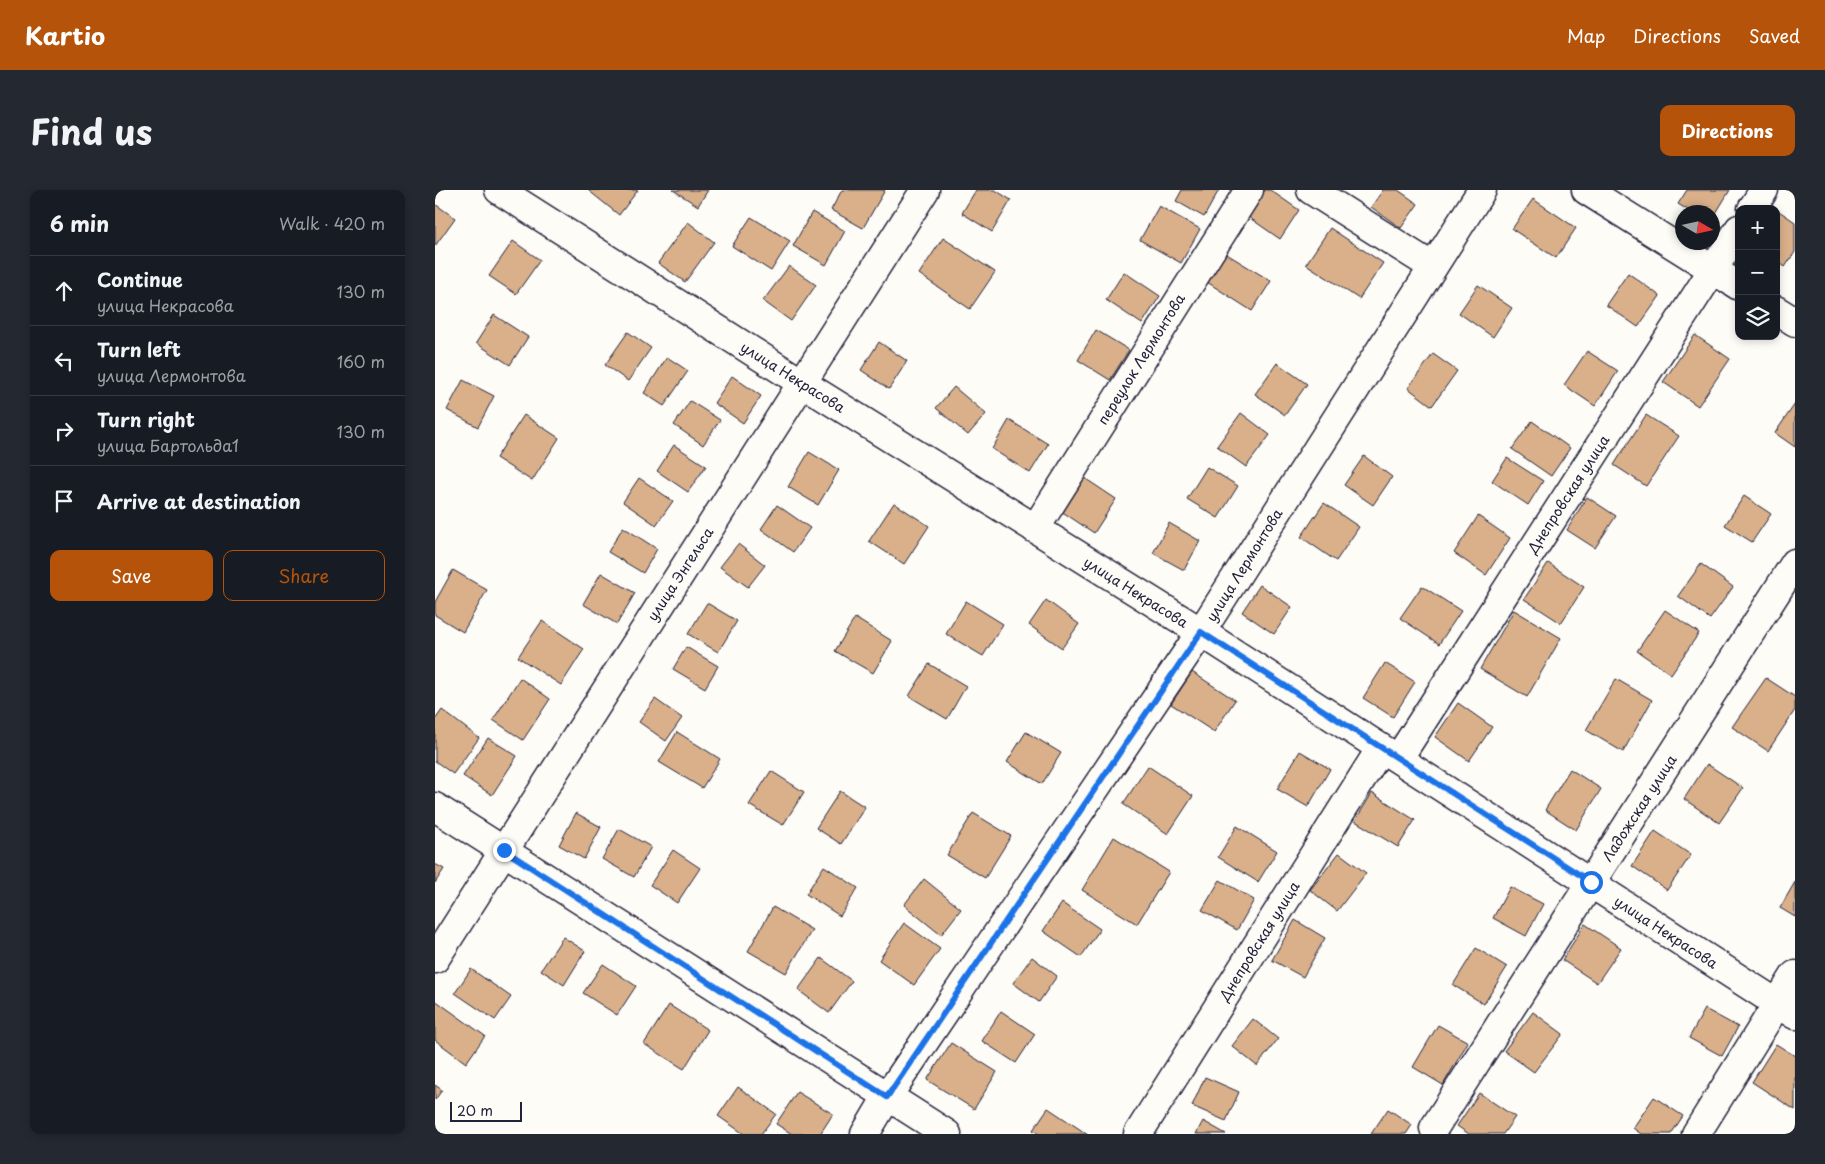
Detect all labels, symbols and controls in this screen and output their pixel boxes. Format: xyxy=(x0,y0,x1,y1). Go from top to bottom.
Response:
text: Kartio xyxy=(25,17,105,53)
text: Map xyxy=(1567,22,1605,49)
text: Directions xyxy=(1633,22,1721,49)
text: Saved xyxy=(1749,22,1800,49)
text: Find us xyxy=(30,104,152,157)
button: Directions xyxy=(1660,105,1795,156)
north arrow xyxy=(1675,205,1720,250)
map controls xyxy=(1735,205,1780,340)
button: + xyxy=(1735,205,1780,250)
text: 6 min xyxy=(50,207,109,239)
text: Walk · 420 m xyxy=(279,211,385,235)
button: − xyxy=(1735,250,1780,295)
text: Continue xyxy=(97,265,183,293)
icon: ahead xyxy=(50,277,78,305)
text: 130 m xyxy=(337,279,385,303)
street label: переулок Лермонтова xyxy=(1092,289,1190,429)
text: улица Некрасова xyxy=(97,293,234,317)
button: layers xyxy=(1735,295,1780,340)
text: Turn left xyxy=(97,335,181,363)
street label: улица Некрасова xyxy=(737,336,850,418)
icon: left xyxy=(50,347,78,375)
text: 160 m xyxy=(337,349,385,373)
text: улица Лермонтова xyxy=(97,363,246,387)
text: Turn right xyxy=(97,405,195,433)
icon: right xyxy=(50,417,78,445)
text: 130 m xyxy=(337,419,385,443)
street label: Днепровская улица xyxy=(1521,430,1614,558)
text: улица Бартольда1 xyxy=(97,433,239,457)
icon: arrive xyxy=(50,487,78,515)
text: Arrive at destination xyxy=(97,487,301,515)
street label: улица Лермонтова xyxy=(1201,504,1288,626)
street label: улица Энгельса xyxy=(642,523,718,625)
button: Save xyxy=(50,550,213,601)
button: Share xyxy=(223,550,385,601)
street label: улица Некрасова xyxy=(1080,551,1193,633)
street label: Ладожская улица xyxy=(1597,750,1682,866)
route end xyxy=(493,839,516,862)
route start xyxy=(1580,871,1603,894)
street label: Днепровская улица xyxy=(1213,877,1304,1006)
street label: улица Некрасова xyxy=(1610,891,1722,974)
scale bar xyxy=(450,1099,523,1122)
text: 20 m xyxy=(457,1100,493,1121)

